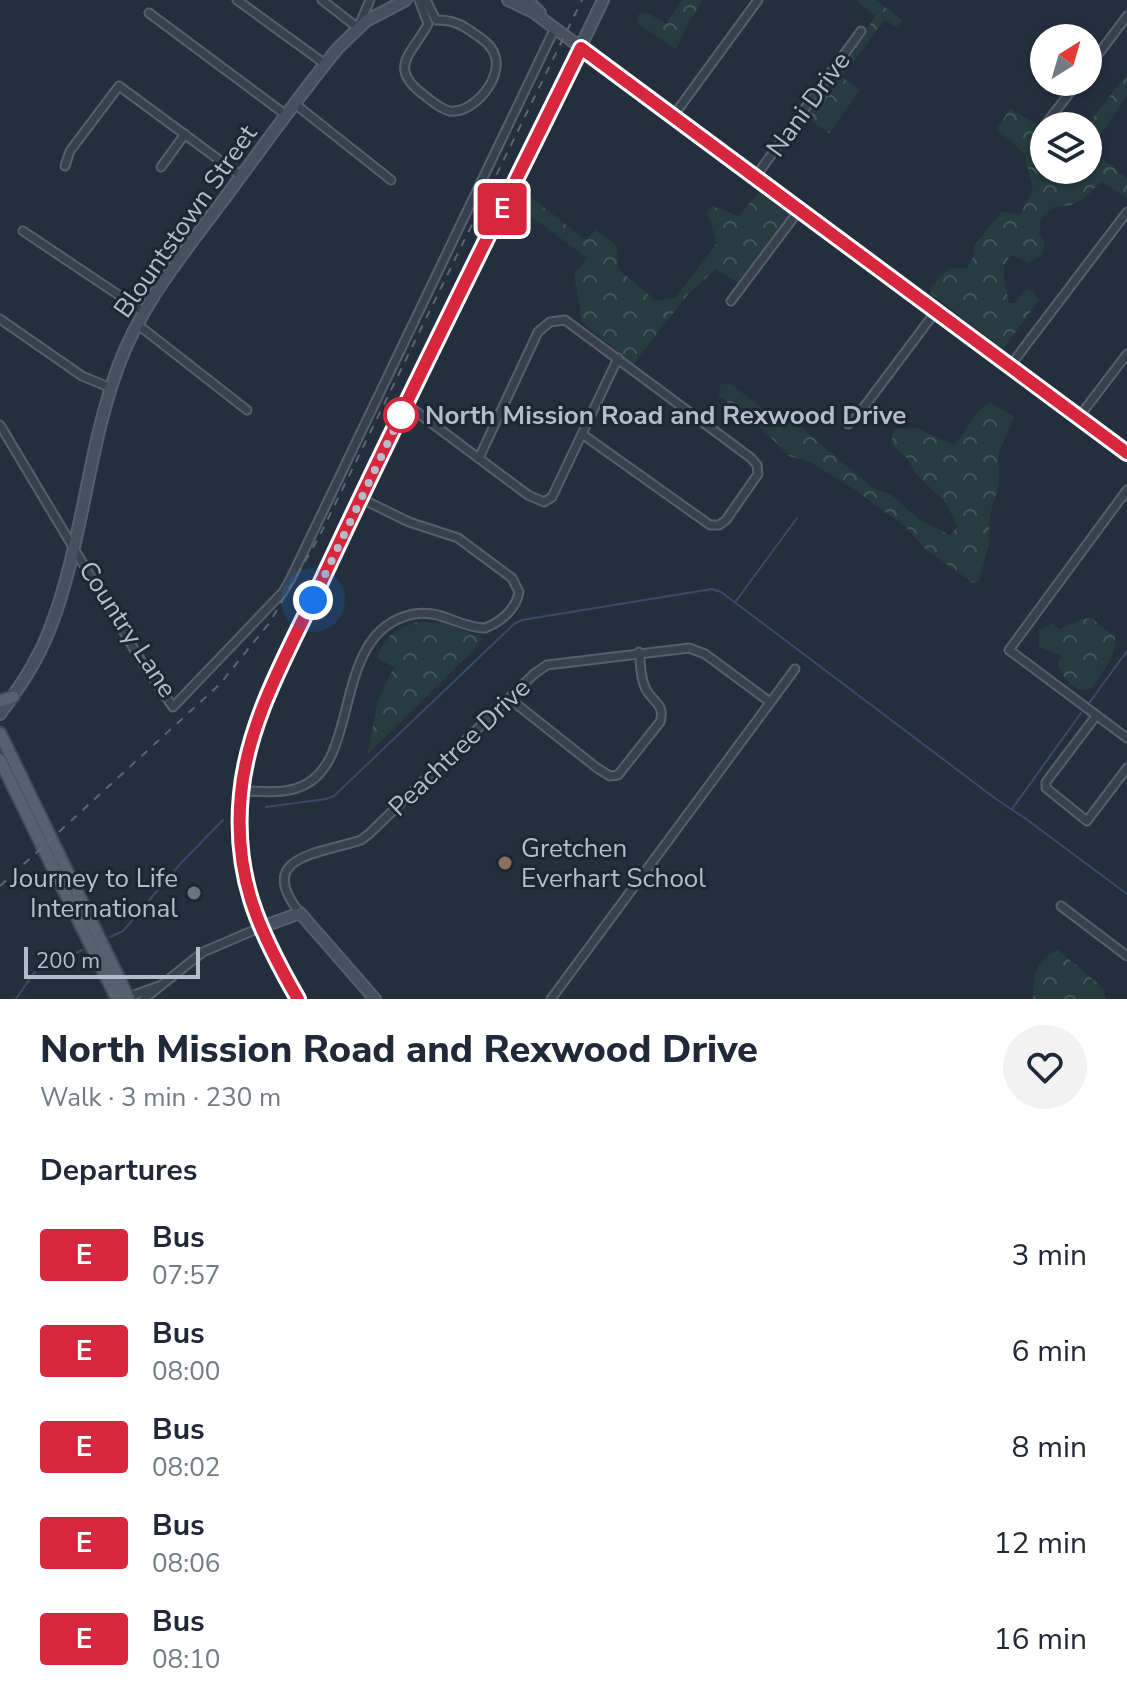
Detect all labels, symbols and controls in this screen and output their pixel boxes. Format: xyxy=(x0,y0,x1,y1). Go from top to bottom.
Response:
north arrow xyxy=(1030,24,1102,96)
map controls xyxy=(1030,24,1102,184)
street label: Nani Drive xyxy=(758,45,858,164)
button: layers xyxy=(1030,112,1102,184)
street label: Blountstown Street xyxy=(106,117,266,325)
line badge: E xyxy=(476,183,528,235)
text: E xyxy=(494,190,510,228)
marker: North Mission Road and Rexwood Drive xyxy=(384,398,418,432)
place label: North Mission Road and Rexwood Drive xyxy=(425,398,906,433)
street label: Country Lane xyxy=(70,554,185,704)
your location xyxy=(293,580,333,620)
street label: Peachtree Drive xyxy=(381,671,538,824)
place label: Gretchen Everhart School xyxy=(521,831,706,896)
marker: Gretchen Everhart School xyxy=(496,854,514,872)
place label: Journey to Life International xyxy=(9,861,178,926)
marker: Journey to Life International xyxy=(185,884,203,902)
scale bar xyxy=(24,943,200,979)
text: 200 m xyxy=(36,946,100,976)
text: North Mission Road and Rexwood Drive xyxy=(40,1024,758,1075)
button: heart xyxy=(1003,1025,1087,1109)
text: Walk · 3 min · 230 m xyxy=(40,1080,281,1115)
text: Departures xyxy=(40,1150,197,1191)
text: Bus xyxy=(152,1217,205,1258)
text: 3 min xyxy=(1012,1235,1087,1276)
text: E xyxy=(76,1236,92,1274)
text: 07:57 xyxy=(152,1258,220,1293)
text: Bus xyxy=(152,1313,205,1354)
text: 6 min xyxy=(1012,1331,1087,1372)
text: E xyxy=(76,1332,92,1370)
text: 08:00 xyxy=(152,1354,220,1389)
text: Bus xyxy=(152,1409,205,1450)
text: 8 min xyxy=(1012,1427,1087,1468)
text: E xyxy=(76,1428,92,1466)
text: 08:02 xyxy=(152,1450,220,1485)
text: Bus xyxy=(152,1505,205,1546)
text: 12 min xyxy=(994,1523,1087,1564)
text: E xyxy=(76,1524,92,1562)
text: 08:06 xyxy=(152,1546,220,1581)
text: Bus xyxy=(152,1601,205,1642)
text: 16 min xyxy=(994,1619,1087,1660)
text: E xyxy=(76,1620,92,1658)
text: 08:10 xyxy=(152,1642,220,1677)

